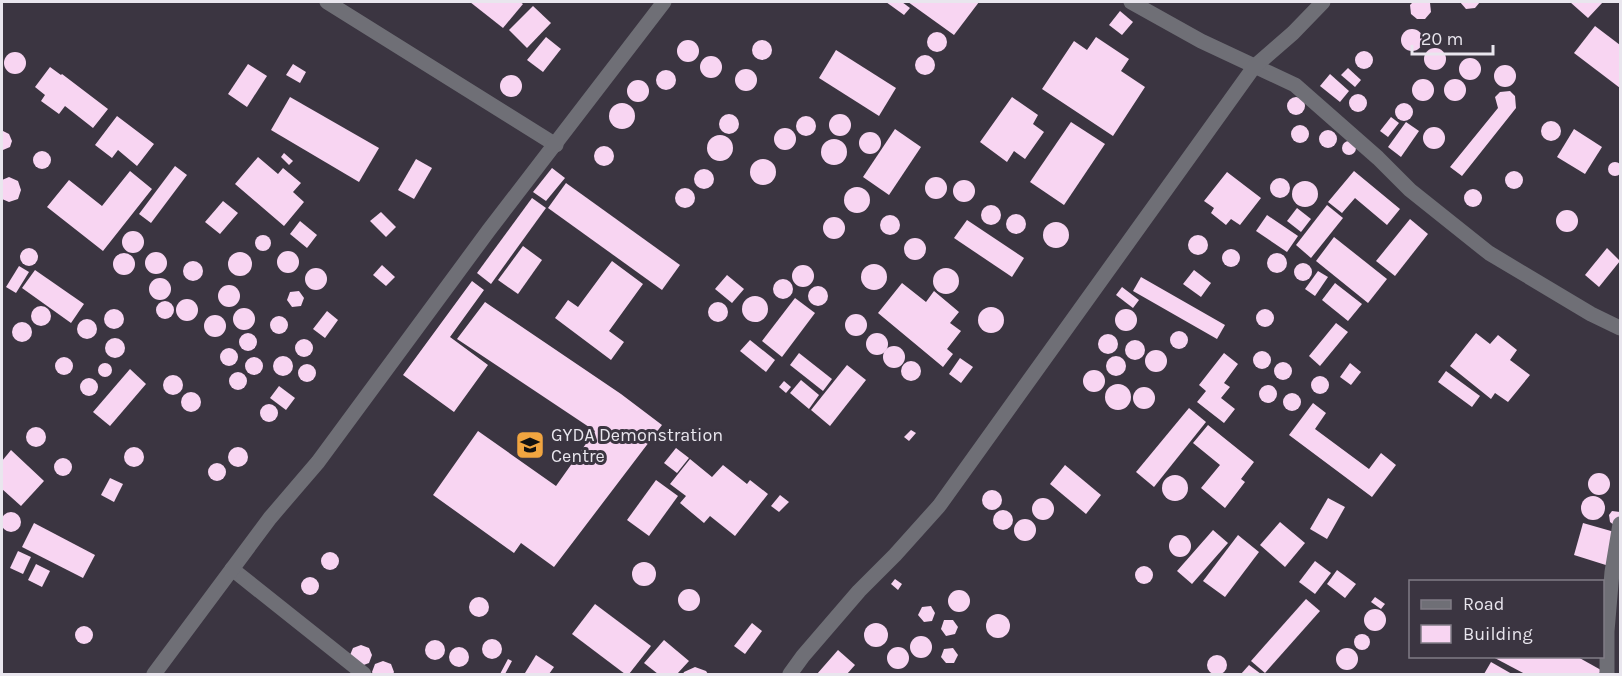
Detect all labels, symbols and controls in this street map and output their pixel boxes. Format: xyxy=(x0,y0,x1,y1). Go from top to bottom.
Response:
scale bar xyxy=(1412,18,1493,56)
text: 20 m xyxy=(1421,28,1463,50)
place label: GYDA Demonstration Centre xyxy=(551,424,723,467)
school or university icon: GYDA Demonstration Centre xyxy=(514,429,546,461)
legend xyxy=(1409,580,1604,658)
text: Road xyxy=(1463,593,1504,615)
text: Building xyxy=(1463,623,1533,645)

